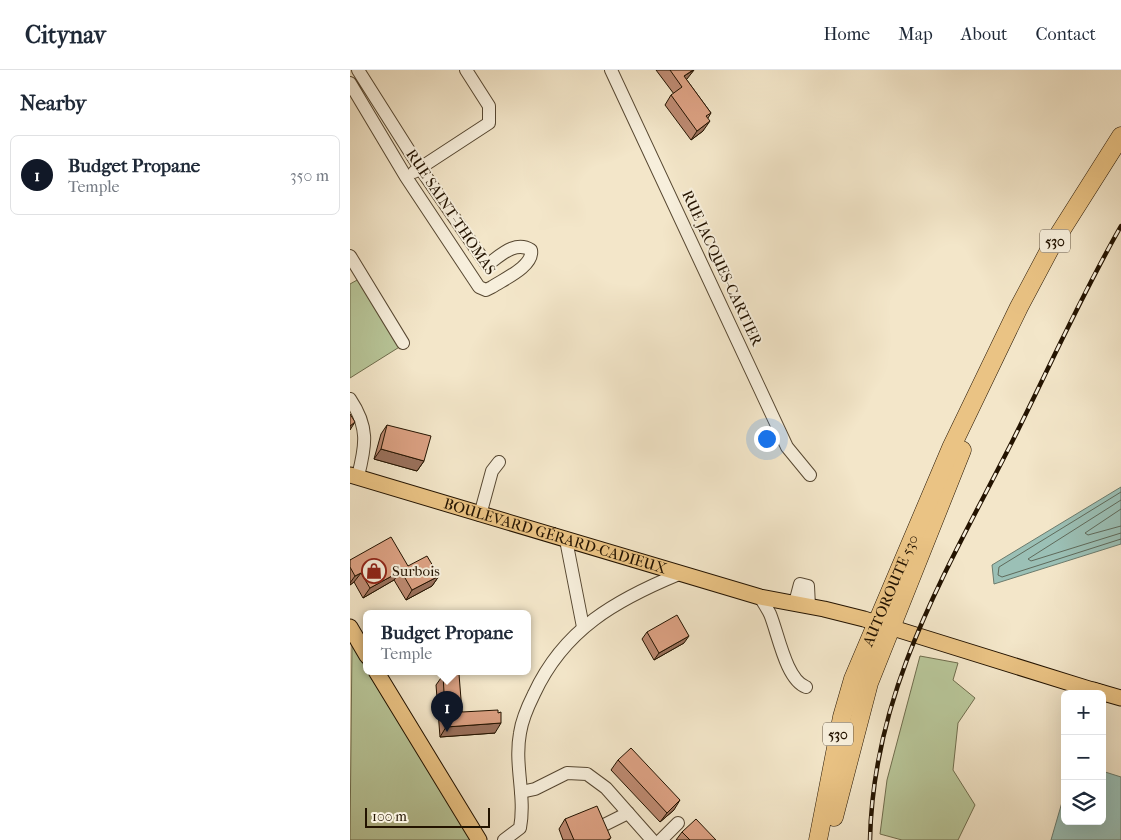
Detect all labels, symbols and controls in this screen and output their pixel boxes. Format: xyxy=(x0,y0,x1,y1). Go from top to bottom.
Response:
text: Citynav xyxy=(25,21,106,49)
text: Home xyxy=(823,24,870,45)
text: Map xyxy=(898,24,933,45)
text: About xyxy=(961,24,1007,45)
text: Contact xyxy=(1035,24,1096,45)
text: Nearby xyxy=(20,91,86,115)
street label: RUE SAINT-THOMAS xyxy=(402,146,500,278)
text: Budget Propane xyxy=(68,155,200,177)
text: 1 xyxy=(34,166,40,185)
text: 350 m xyxy=(290,166,329,185)
text: Temple xyxy=(68,177,119,196)
street label: RUE JACQUES-CARTIER xyxy=(678,187,766,350)
road number: 530 xyxy=(1040,230,1070,252)
your location xyxy=(754,426,780,452)
street label: BOULEVARD GÉRARD-CADIEUX xyxy=(442,494,669,578)
street label: AUTOROUTE 530 xyxy=(858,532,922,650)
shop icon: Surbois xyxy=(361,558,387,584)
place label: Surbois xyxy=(392,562,440,580)
popup xyxy=(363,610,531,675)
text: Budget Propane xyxy=(381,622,513,644)
text: Temple xyxy=(381,644,432,663)
map controls xyxy=(1061,690,1106,825)
button: + xyxy=(1061,690,1106,735)
pin: 1 xyxy=(431,691,463,732)
road number: 530 xyxy=(823,722,853,746)
button: − xyxy=(1061,735,1106,780)
button: layers xyxy=(1061,780,1106,825)
scale bar xyxy=(365,805,490,828)
text: 100 m xyxy=(372,808,407,825)

